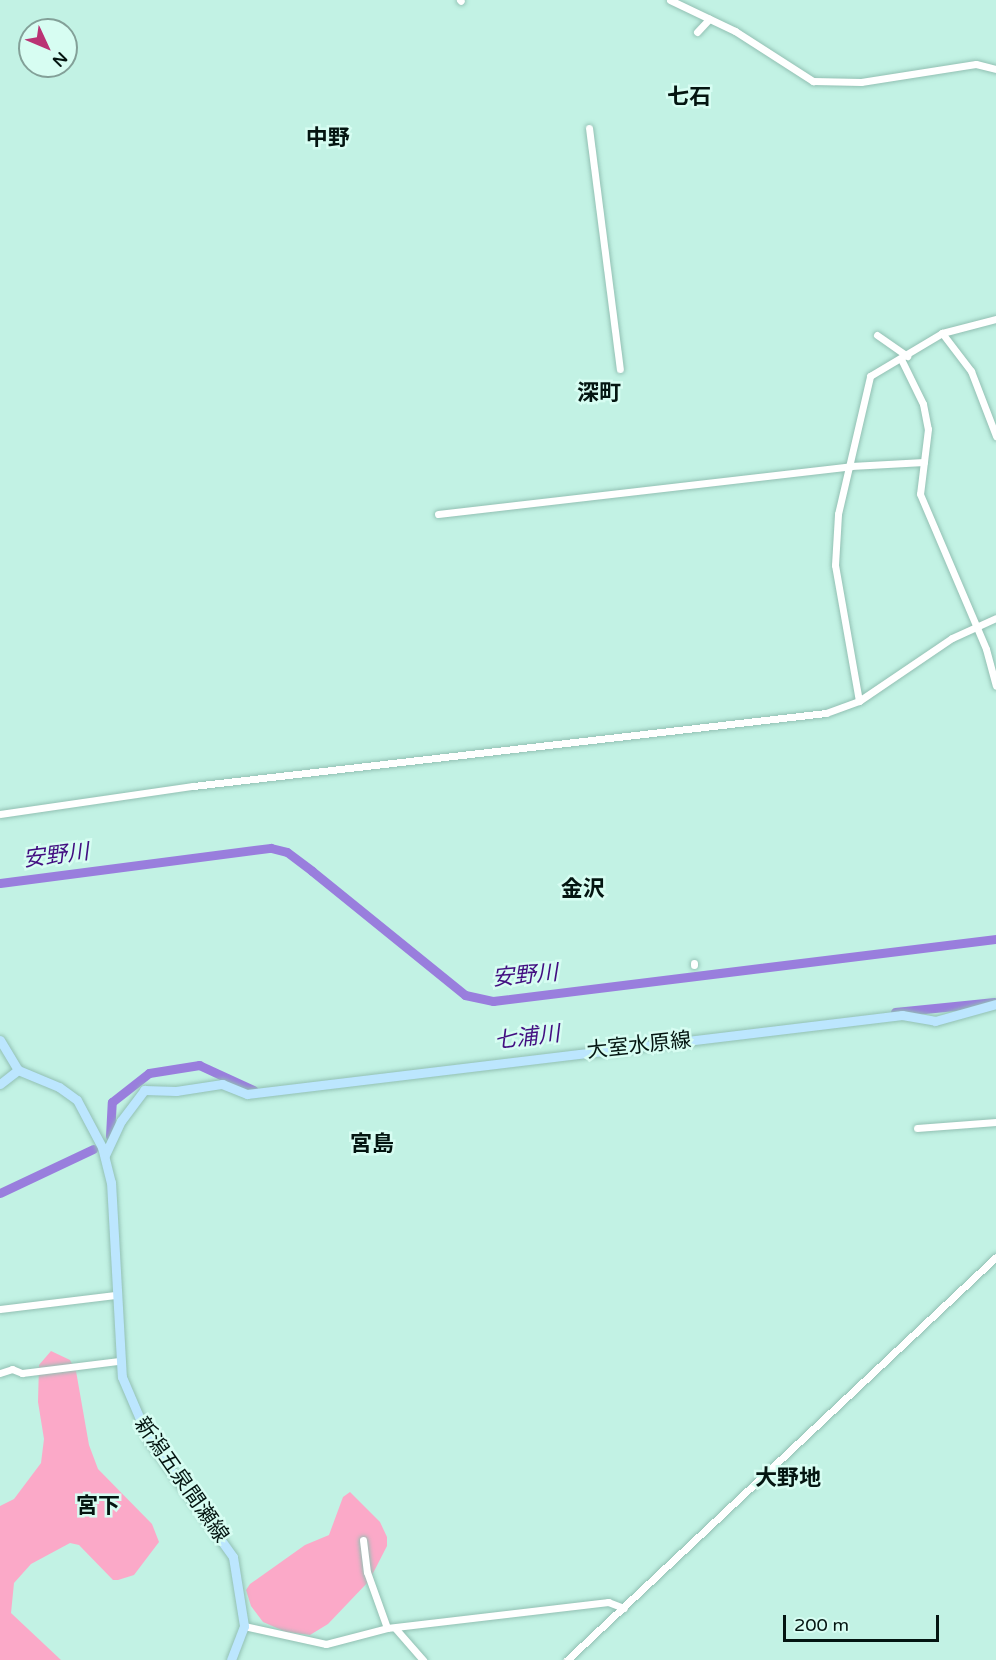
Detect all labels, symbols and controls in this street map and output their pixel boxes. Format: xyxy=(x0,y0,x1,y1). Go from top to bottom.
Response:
north arrow xyxy=(18,18,78,78)
text: N xyxy=(48,48,71,71)
district label: 七石 xyxy=(667,85,711,111)
district label: 中野 xyxy=(306,126,350,152)
district label: 深町 xyxy=(577,381,621,407)
water label: 安野川 xyxy=(22,839,90,873)
district label: 金沢 xyxy=(561,877,605,903)
water label: 安野川 xyxy=(491,960,559,992)
water label: 七浦川 xyxy=(493,1021,561,1055)
street label: 大室水原線 xyxy=(585,1028,693,1064)
district label: 宮島 xyxy=(350,1132,394,1158)
street label: 新潟五泉間瀬線 xyxy=(129,1413,233,1547)
district label: 大野地 xyxy=(755,1466,821,1492)
district label: 宮下 xyxy=(76,1494,120,1520)
scale bar xyxy=(786,1603,942,1641)
text: 200 m xyxy=(794,1614,849,1636)

